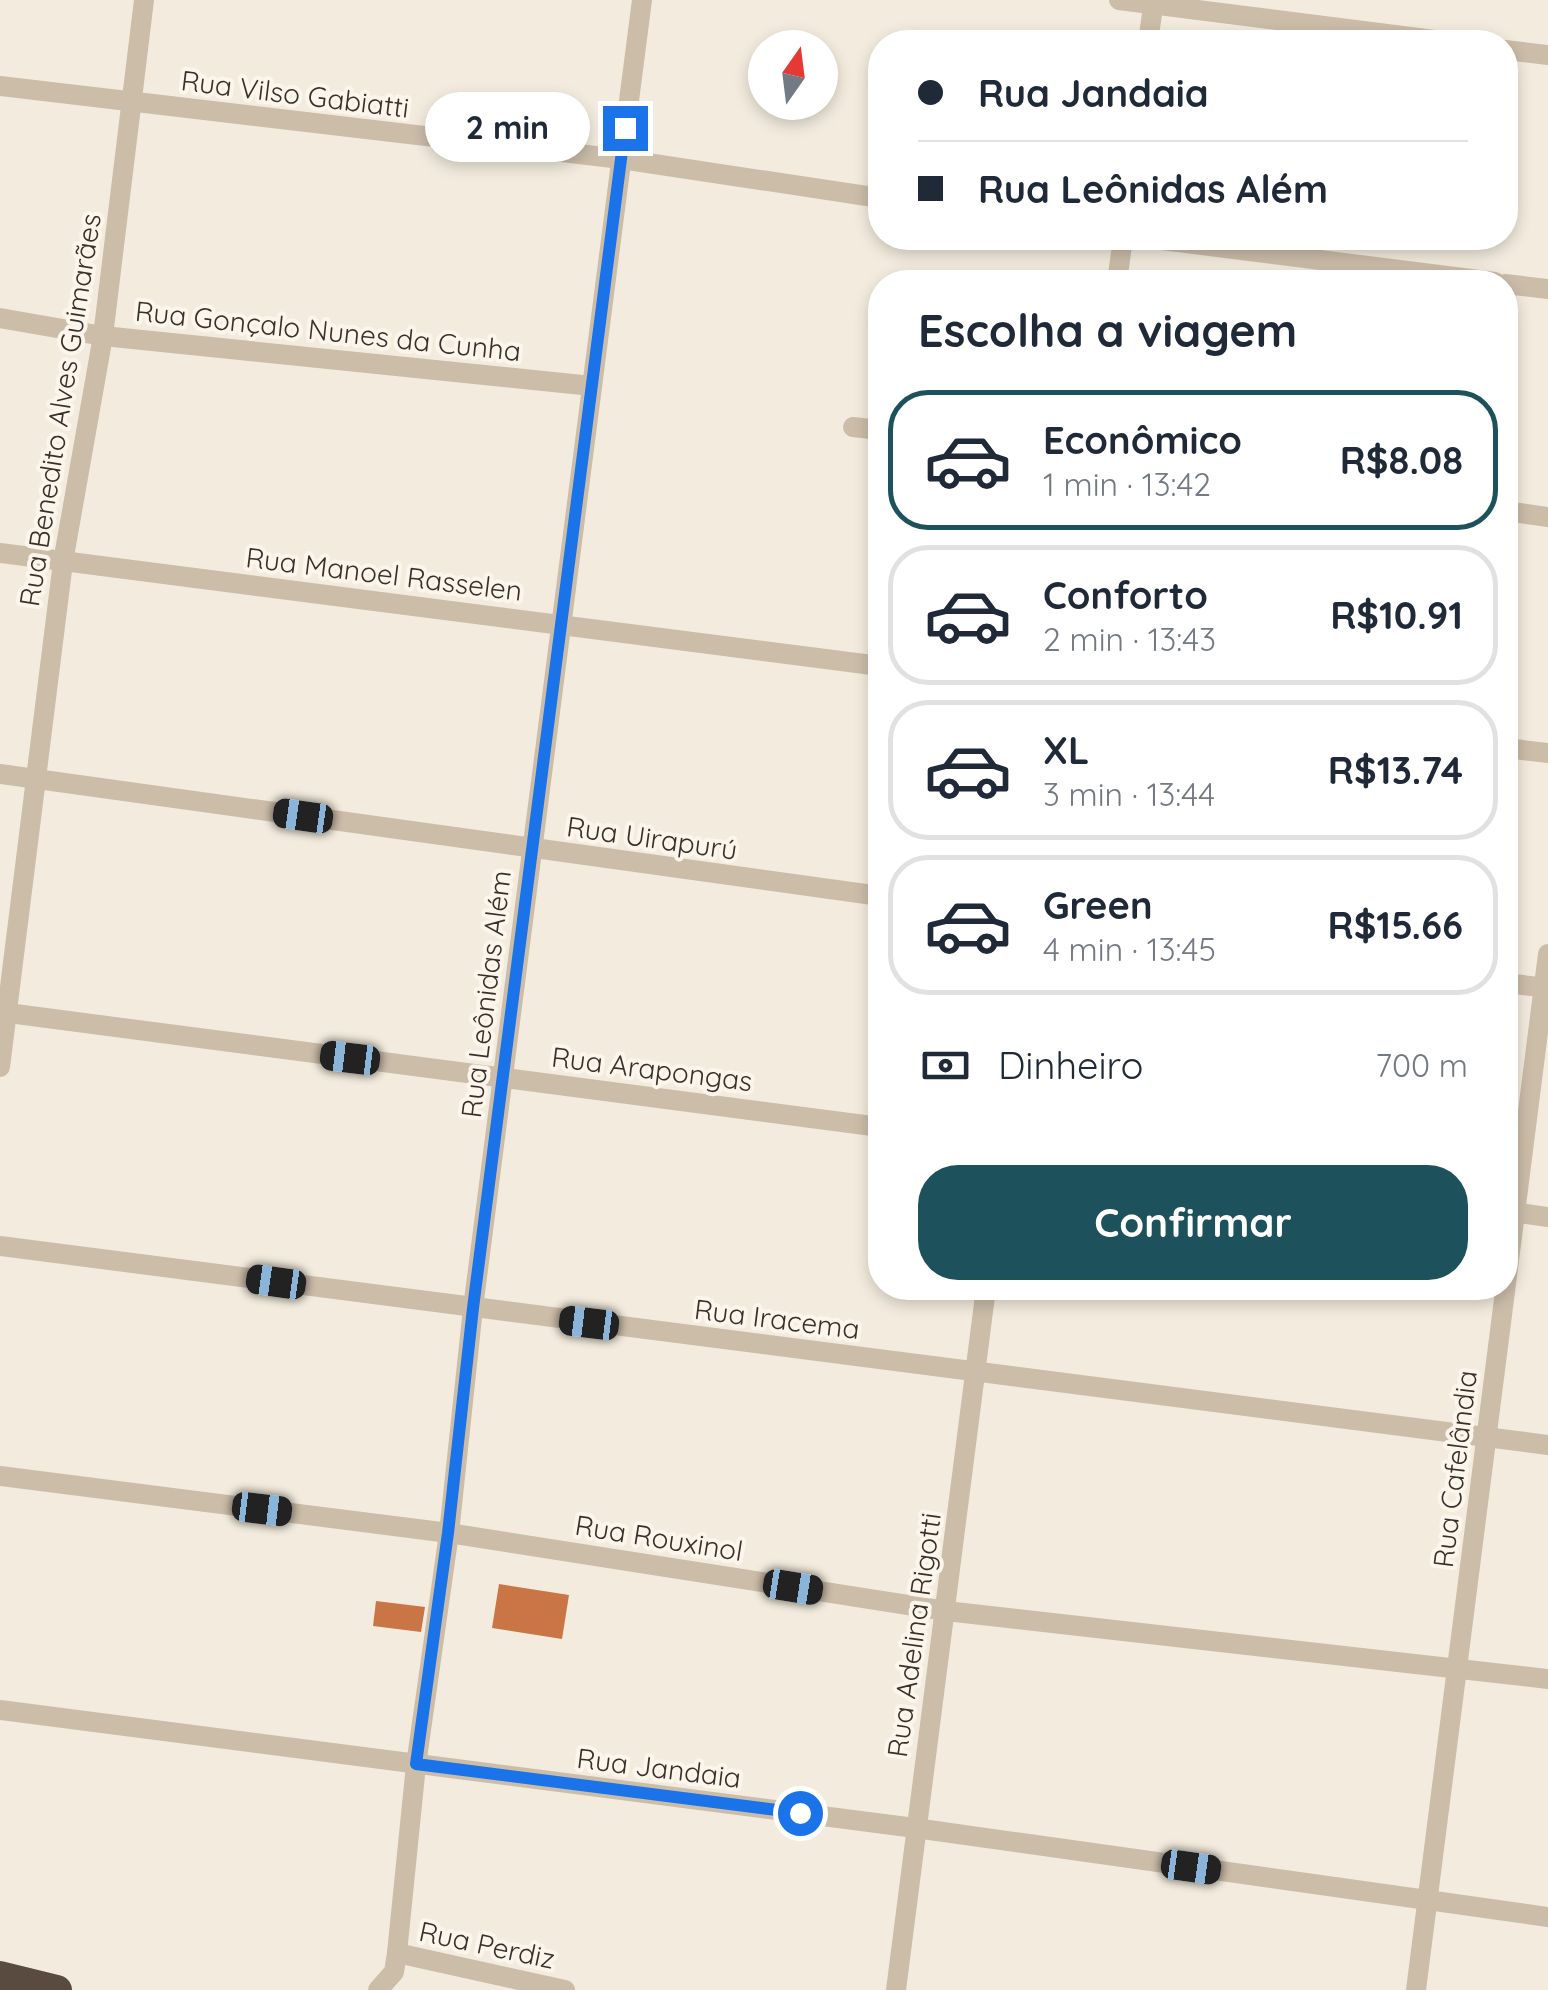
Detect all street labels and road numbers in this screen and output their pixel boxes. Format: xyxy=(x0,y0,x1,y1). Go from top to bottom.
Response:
street label: Rua Vilso Gabiatti xyxy=(179,62,411,125)
street label: Rua Benedito Alves Guimarães xyxy=(11,211,108,609)
street label: Rua Gonçalo Nunes da Cunha xyxy=(133,293,523,368)
street label: Rua Manoel Rasselen xyxy=(244,539,524,608)
street label: Rua Uirapurú xyxy=(564,808,740,867)
street label: Rua Leônidas Além xyxy=(453,868,518,1120)
street label: Rua Arapongas xyxy=(550,1039,754,1098)
street label: Rua Iracema xyxy=(692,1291,862,1346)
street label: Rua Cafelândia xyxy=(1425,1368,1484,1570)
street label: Rua Rouxinol xyxy=(573,1507,746,1568)
street label: Rua Adelina Rigotti xyxy=(879,1510,948,1760)
street label: Rua Jandaia xyxy=(575,1740,743,1795)
street label: Rua Perdiz xyxy=(416,1913,558,1976)

